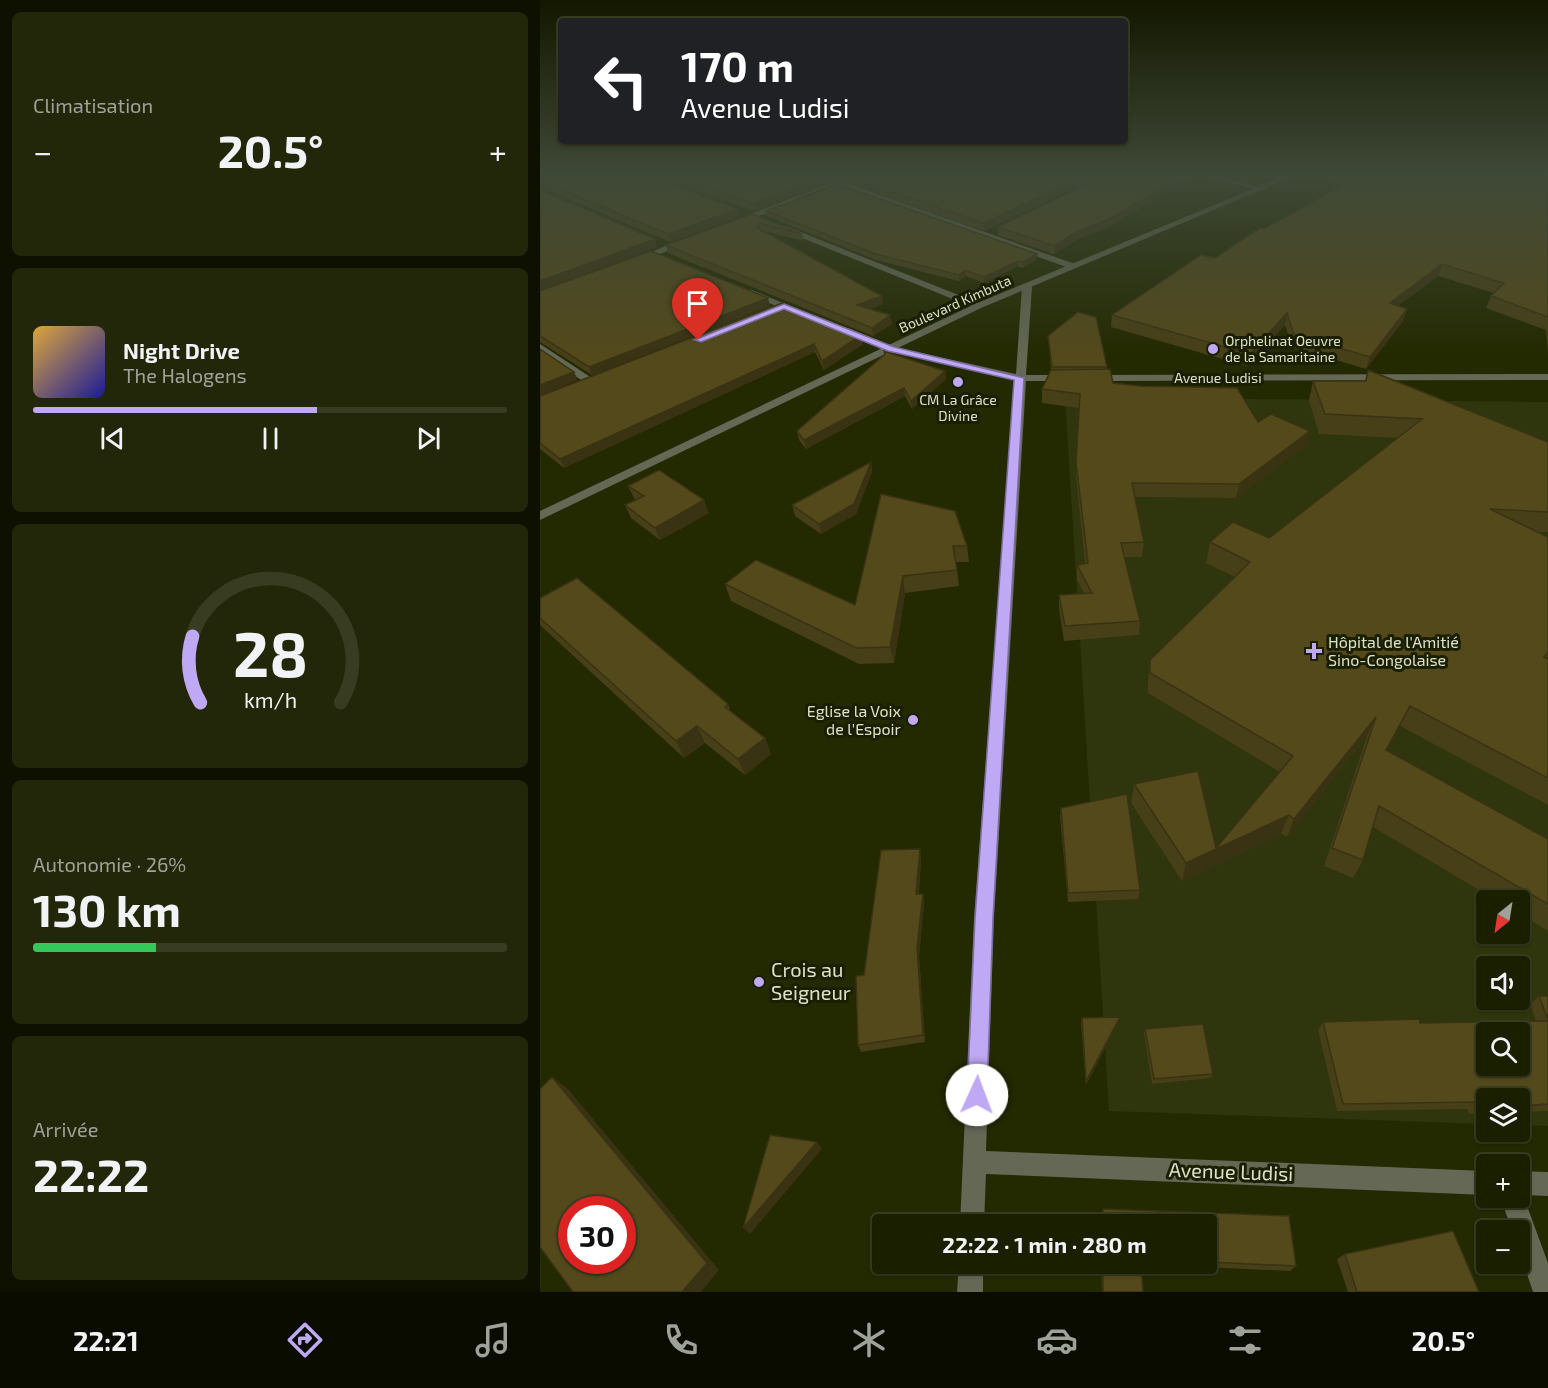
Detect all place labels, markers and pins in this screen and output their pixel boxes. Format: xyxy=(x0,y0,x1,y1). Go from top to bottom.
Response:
pin xyxy=(672,278,723,340)
place label: Orphelinat Oeuvre de la Samaritaine xyxy=(1225,332,1341,365)
marker: Orphelinat Oeuvre de la Samaritaine xyxy=(1206,342,1220,356)
marker: CM La Grâce Divine xyxy=(951,375,965,389)
place label: CM La Grâce Divine xyxy=(919,391,997,424)
place label: Hôpital de l'Amitié Sino-Congolaise xyxy=(1328,632,1459,669)
marker: Hôpital de l'Amitié Sino-Congolaise xyxy=(1305,642,1323,660)
place label: Eglise la Voix de l'Espoir xyxy=(807,701,902,738)
marker: Eglise la Voix de l'Espoir xyxy=(906,713,920,727)
place label: Crois au Seigneur xyxy=(771,957,851,1004)
marker: Crois au Seigneur xyxy=(752,975,766,989)

